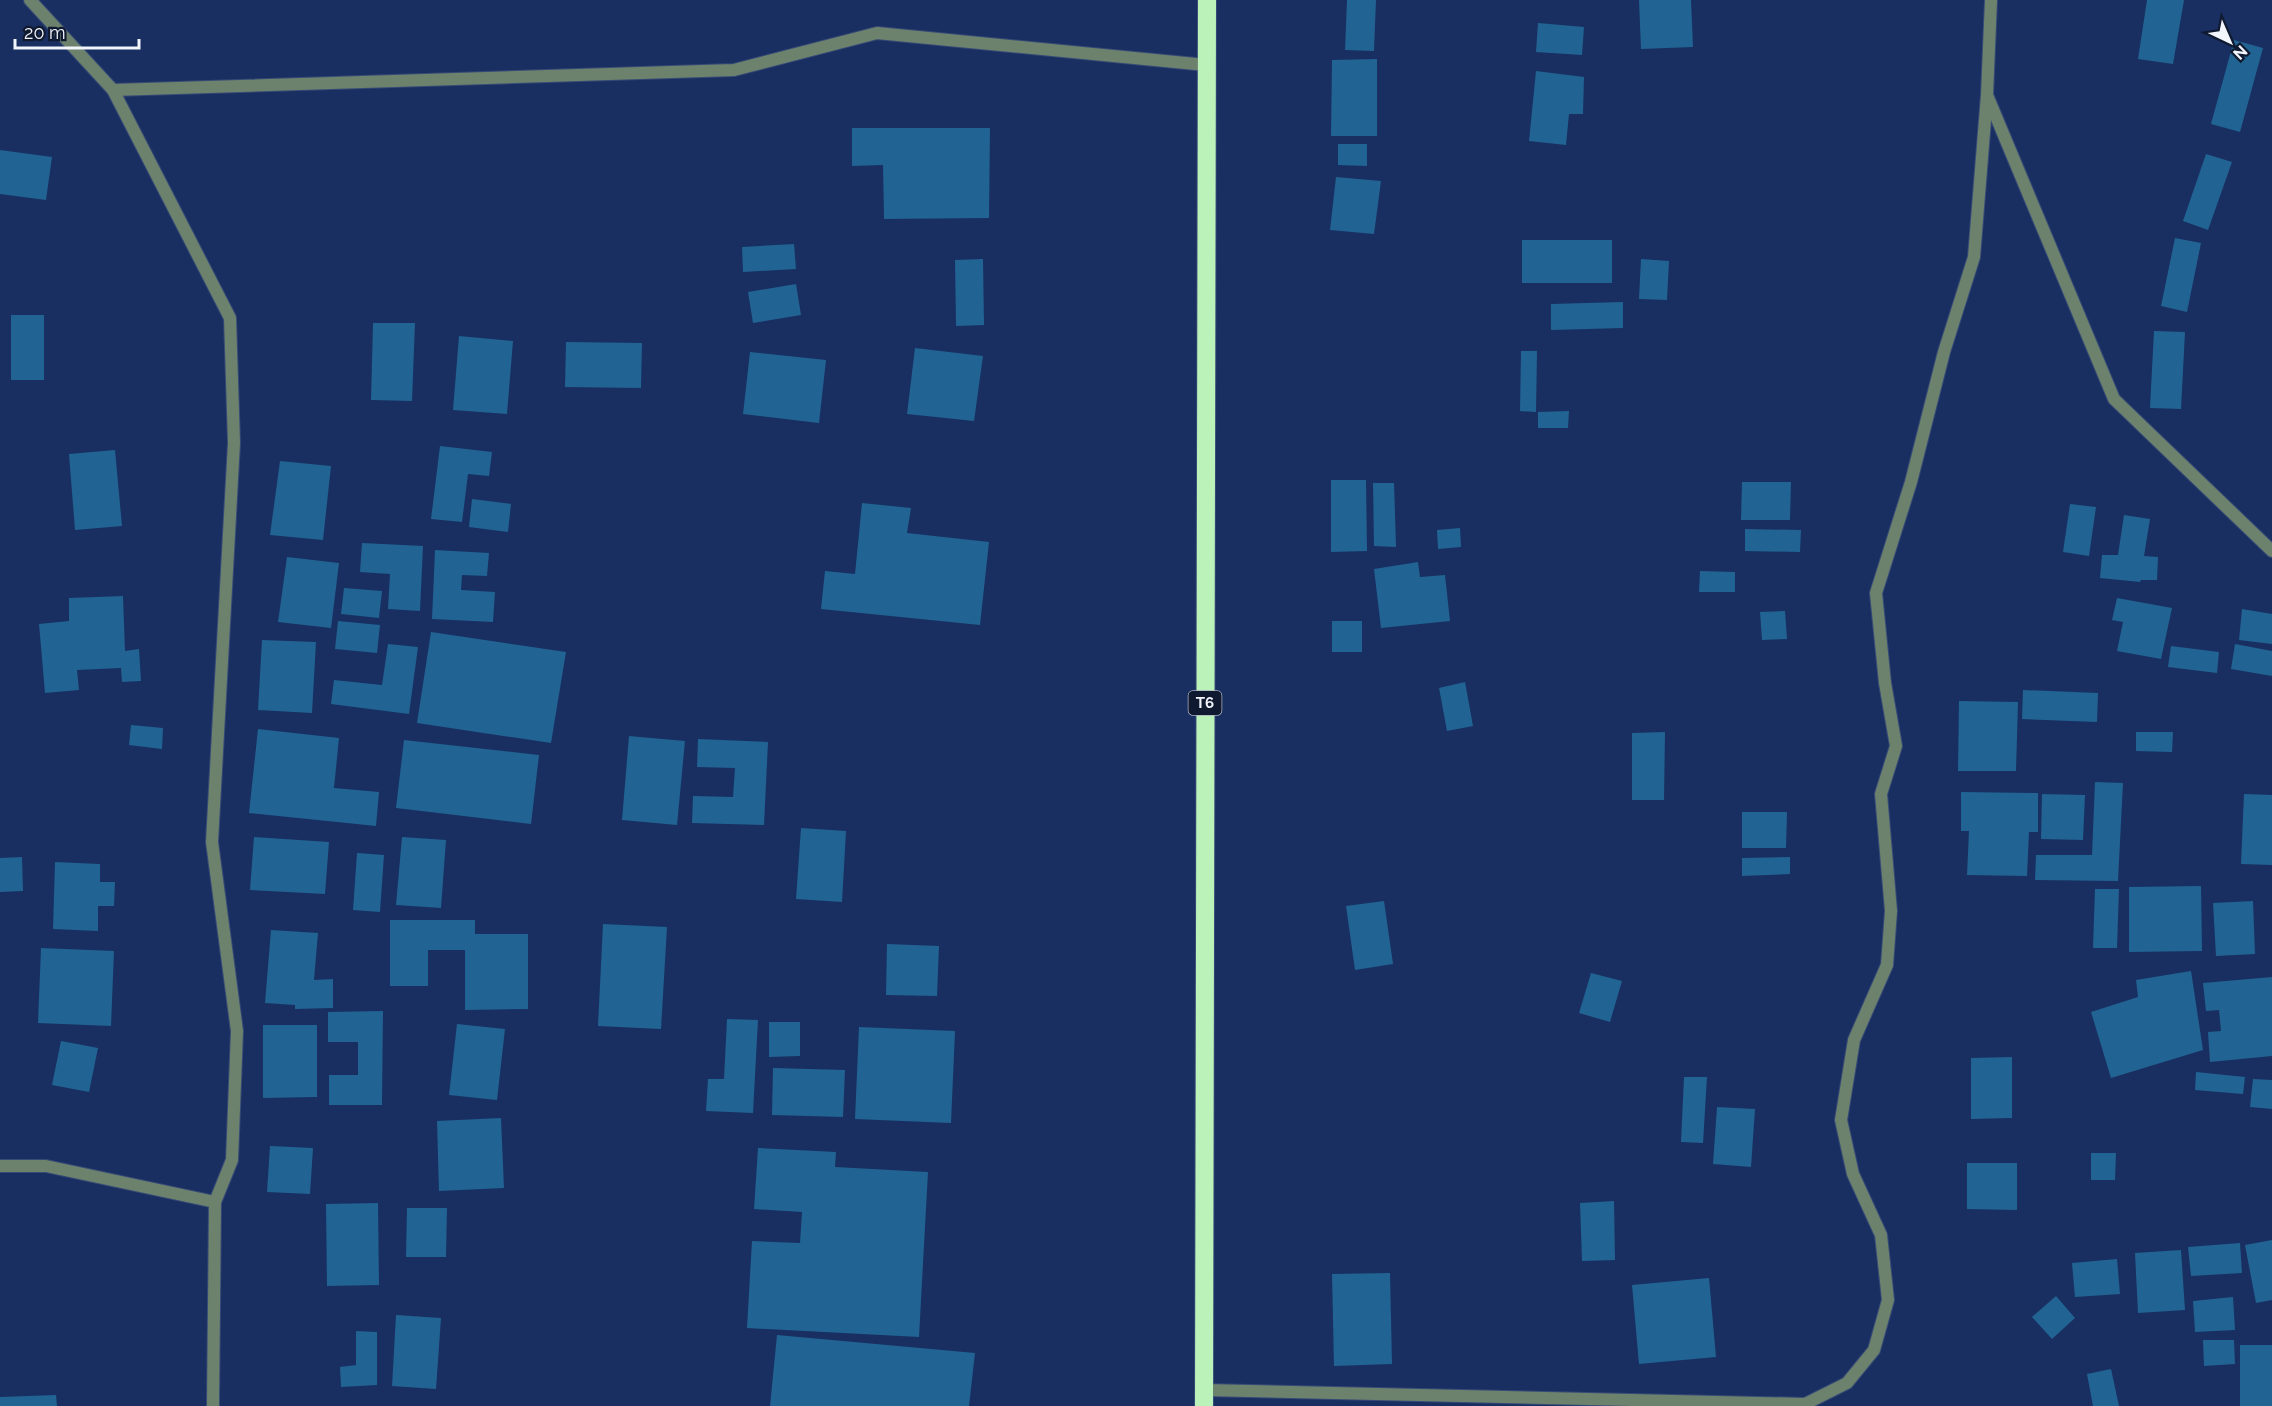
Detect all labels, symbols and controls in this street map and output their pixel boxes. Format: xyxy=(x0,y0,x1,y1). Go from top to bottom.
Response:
scale bar xyxy=(15,12,140,50)
north arrow xyxy=(2200,12,2260,72)
text: 20 m xyxy=(24,22,66,43)
text: N xyxy=(2229,41,2251,64)
road number: T6 xyxy=(1188,691,1222,715)

